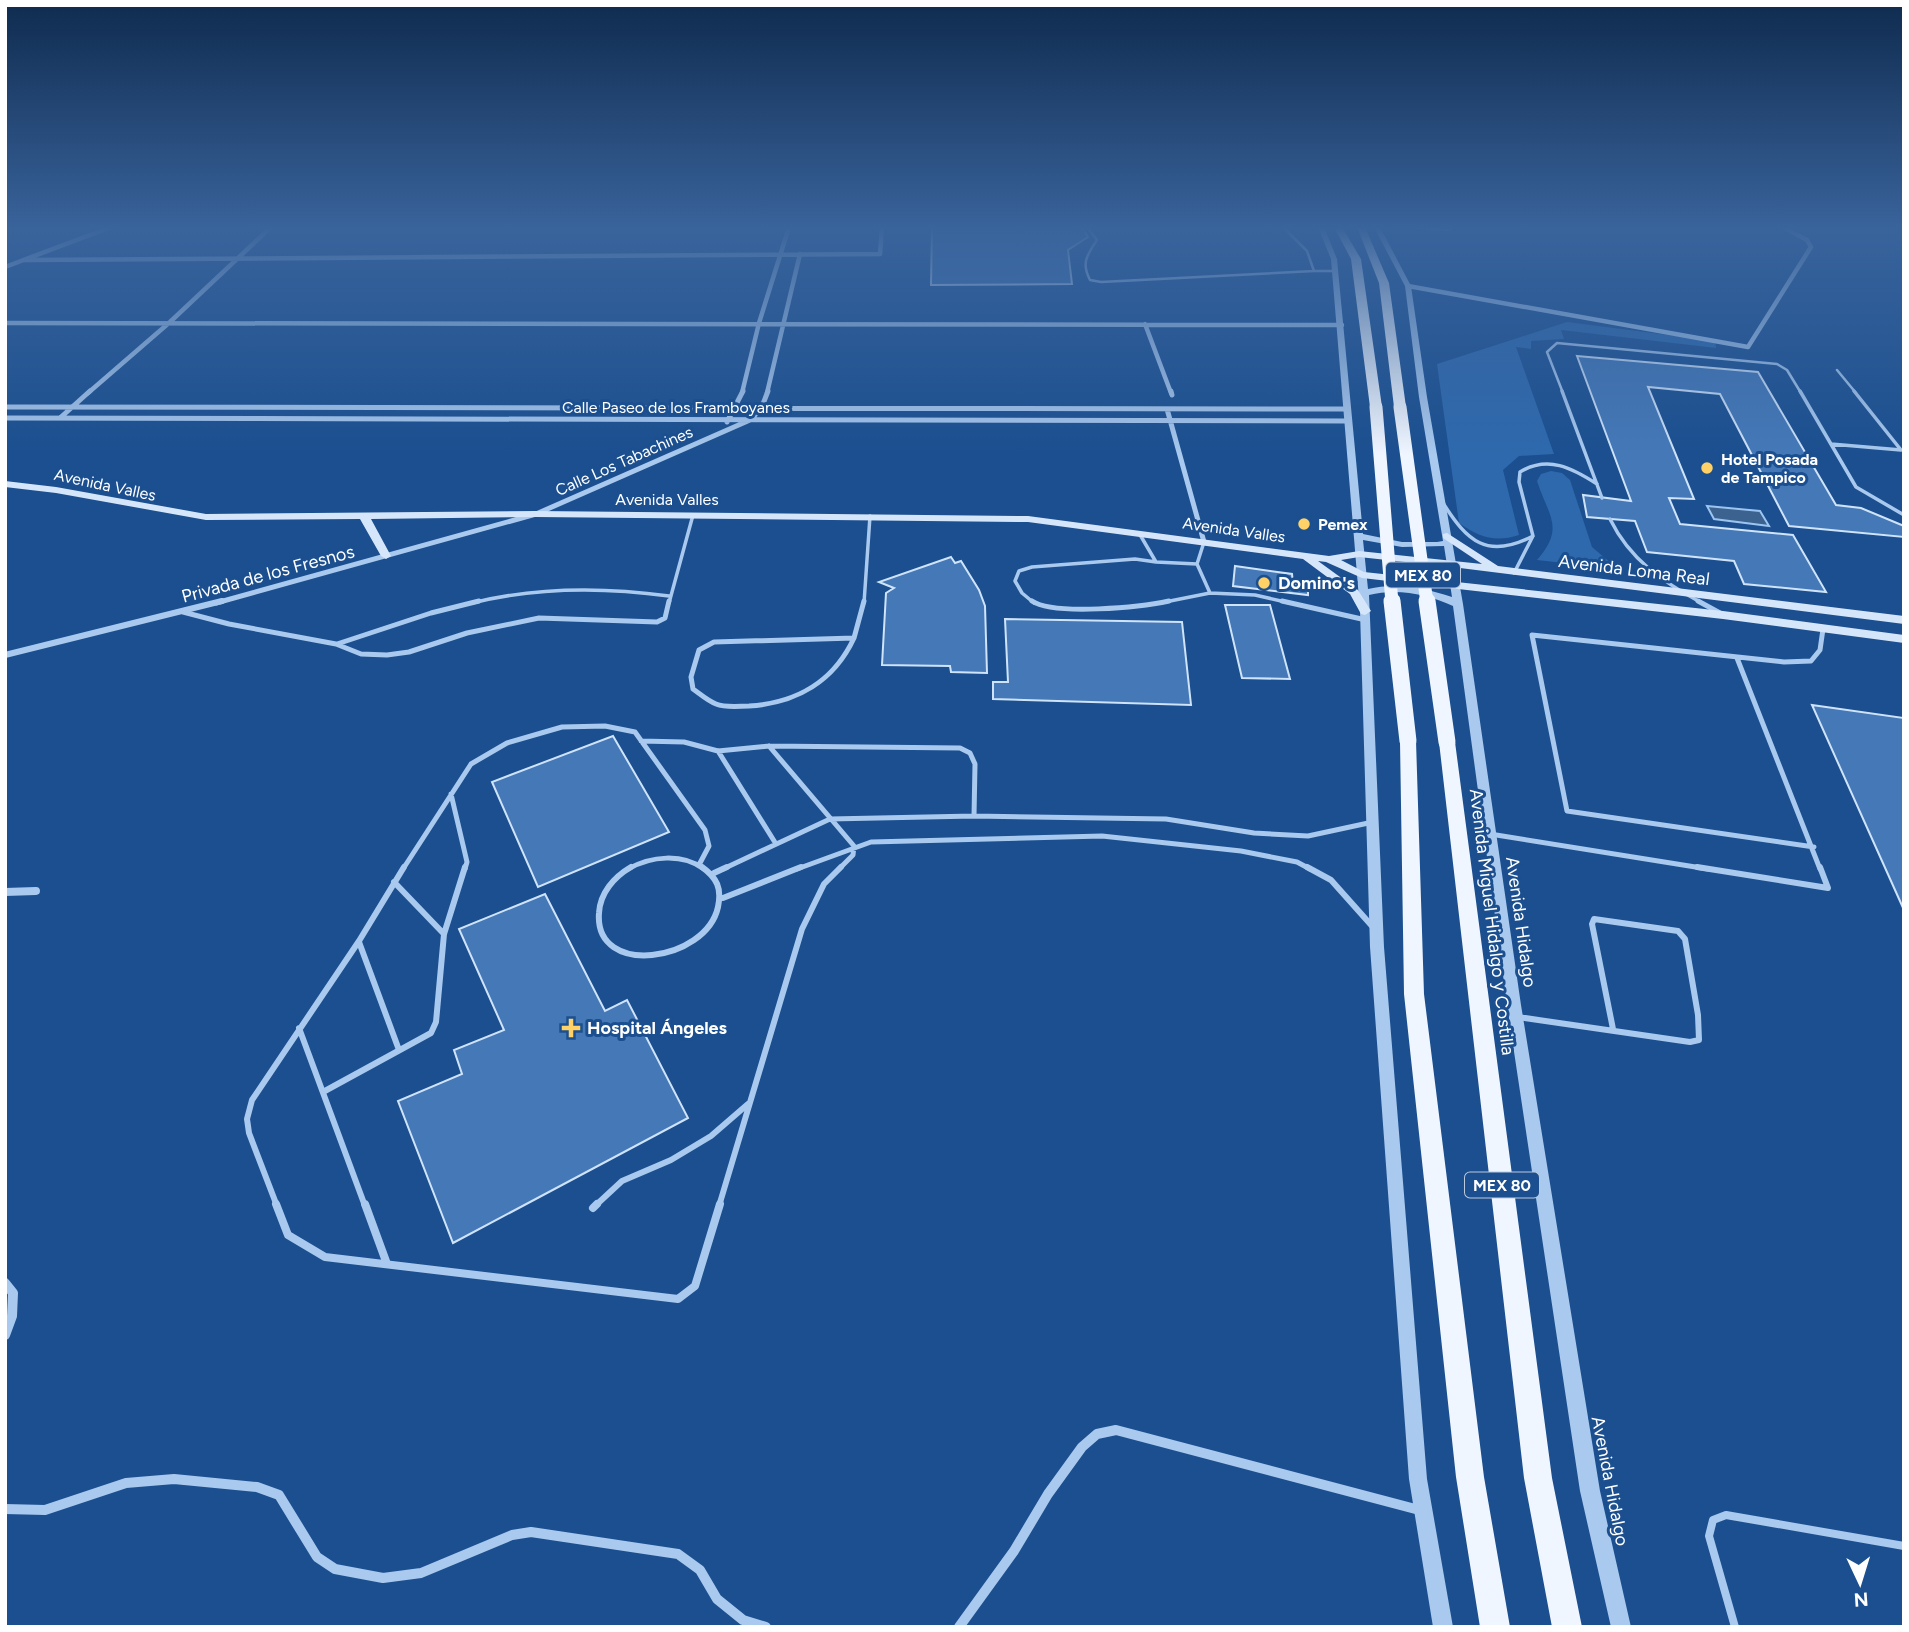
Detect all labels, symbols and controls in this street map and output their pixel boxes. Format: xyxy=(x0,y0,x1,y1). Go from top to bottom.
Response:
street label: Calle Paseo de los Framboyanes xyxy=(562,398,790,417)
street label: Calle Los Tabachines xyxy=(552,422,696,500)
place label: Hotel Posada de Tampico xyxy=(1721,450,1818,487)
marker: Hotel Posada de Tampico xyxy=(1699,460,1715,476)
street label: Avenida Valles xyxy=(52,465,158,505)
street label: Avenida Valles xyxy=(615,490,719,509)
street label: Avenida Valles xyxy=(1181,513,1287,547)
place label: Pemex xyxy=(1318,515,1368,534)
marker: Pemex xyxy=(1296,516,1312,532)
street label: Privada de los Fresnos xyxy=(179,540,357,608)
street label: Avenida Loma Real xyxy=(1557,550,1711,590)
road number: MEX 80 xyxy=(1386,562,1460,588)
place label: Domino's xyxy=(1278,572,1356,594)
marker: Domino's xyxy=(1256,575,1272,591)
street label: Avenida Miguel Hidalgo y Costilla xyxy=(1465,788,1519,1056)
street label: Avenida Hidalgo xyxy=(1501,855,1541,989)
place label: Hospital Ángeles xyxy=(587,1017,728,1039)
marker: Hospital Ángeles xyxy=(561,1018,581,1038)
road number: MEX 80 xyxy=(1465,1172,1539,1198)
street label: Avenida Hidalgo xyxy=(1587,1414,1633,1548)
north arrow xyxy=(1825,1548,1895,1618)
text: N xyxy=(1853,1587,1869,1611)

